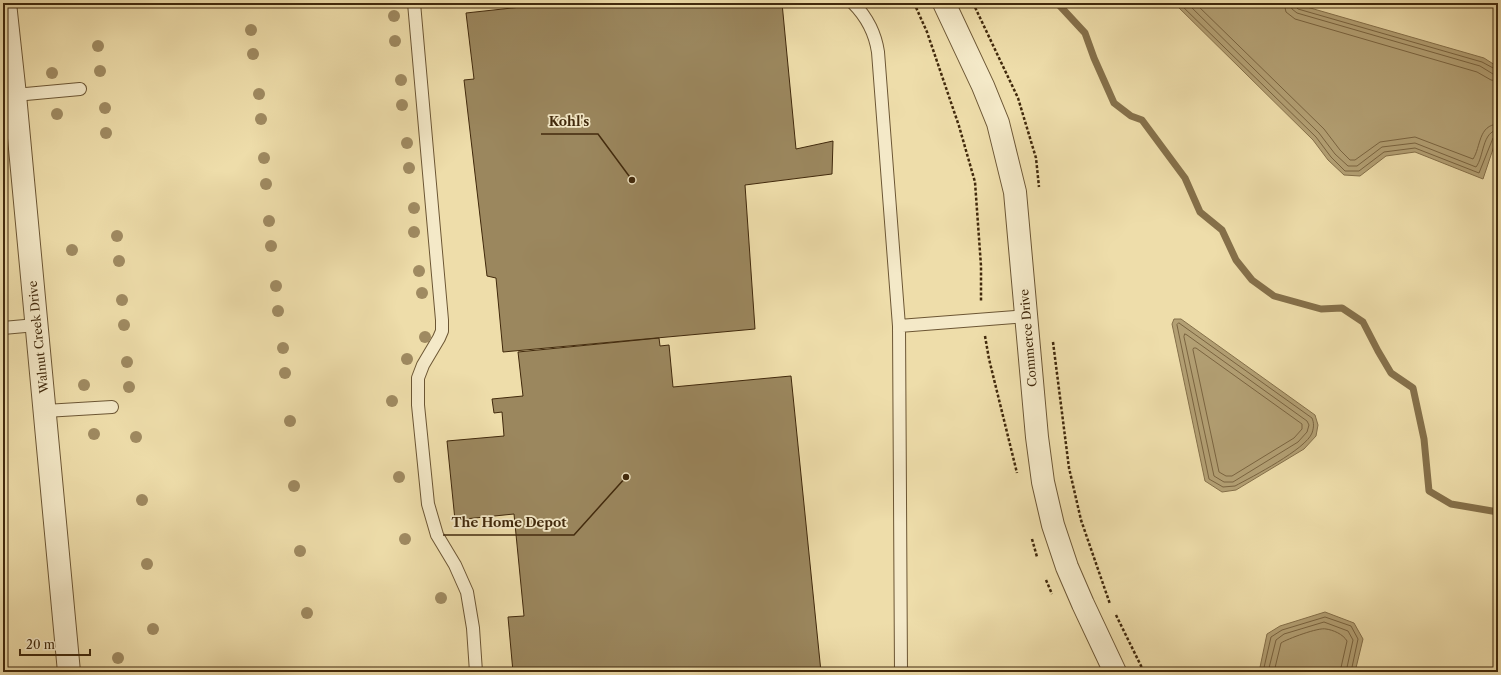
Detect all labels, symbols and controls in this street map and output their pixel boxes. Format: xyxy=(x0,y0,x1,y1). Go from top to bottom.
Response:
callout: Kohl's xyxy=(541,109,598,134)
text: Kohl's xyxy=(549,113,589,129)
street label: Walnut Creek Drive xyxy=(25,280,51,395)
street label: Commerce Drive xyxy=(1016,288,1040,387)
callout: The Home Depot xyxy=(443,510,574,535)
text: The Home Depot xyxy=(451,514,567,530)
scale bar xyxy=(20,631,90,657)
text: 20 m xyxy=(26,637,55,652)

